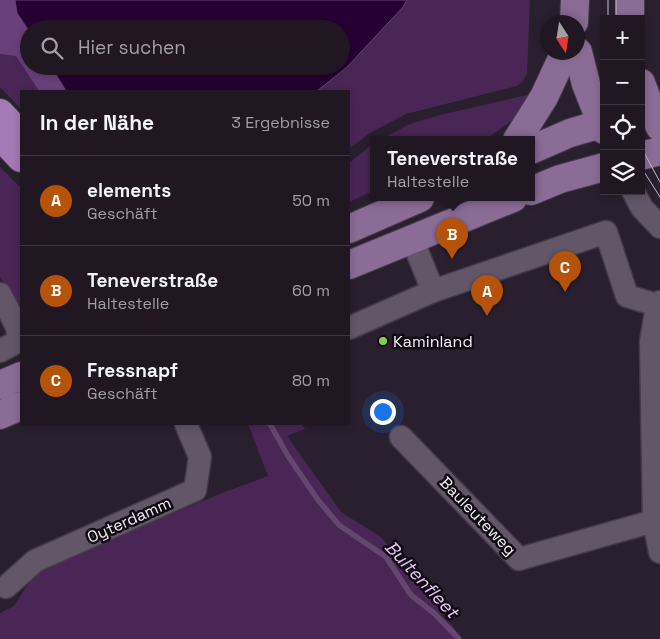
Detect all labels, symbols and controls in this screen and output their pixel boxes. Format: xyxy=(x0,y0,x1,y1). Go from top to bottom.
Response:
north arrow xyxy=(540,15,585,60)
map controls xyxy=(600,15,645,195)
button: + xyxy=(600,15,645,60)
search box xyxy=(20,20,350,75)
icon: search xyxy=(38,34,66,62)
text: Hier suchen xyxy=(78,35,186,60)
button: − xyxy=(600,60,645,105)
button: locate xyxy=(600,105,645,150)
text: In der Nähe xyxy=(40,109,154,136)
text: 3 Ergebnisse xyxy=(231,112,330,133)
popup xyxy=(370,136,535,201)
text: Teneverstraße xyxy=(387,146,518,171)
button: layers xyxy=(600,150,645,195)
text: Haltestelle xyxy=(387,171,469,192)
text: elements xyxy=(87,178,171,203)
text: A xyxy=(51,190,61,211)
text: 50 m xyxy=(292,190,330,211)
text: Geschäft xyxy=(87,203,158,224)
pin: B xyxy=(436,218,468,259)
pin: C xyxy=(549,251,581,292)
text: Teneverstraße xyxy=(87,268,218,293)
pin: A xyxy=(471,275,503,316)
text: B xyxy=(51,280,61,301)
text: 60 m xyxy=(292,280,330,301)
text: Haltestelle xyxy=(87,293,169,314)
place label: Kaminland xyxy=(393,331,473,352)
marker: Kaminland xyxy=(377,335,389,347)
text: Fressnapf xyxy=(87,358,178,383)
text: C xyxy=(51,370,61,391)
text: 80 m xyxy=(292,370,330,391)
text: Geschäft xyxy=(87,383,158,404)
your location xyxy=(370,399,396,425)
street label: Bauleuteweg xyxy=(435,472,521,560)
street label: Oyterdamm xyxy=(84,492,174,548)
water label: Bultenfleet xyxy=(380,535,465,624)

